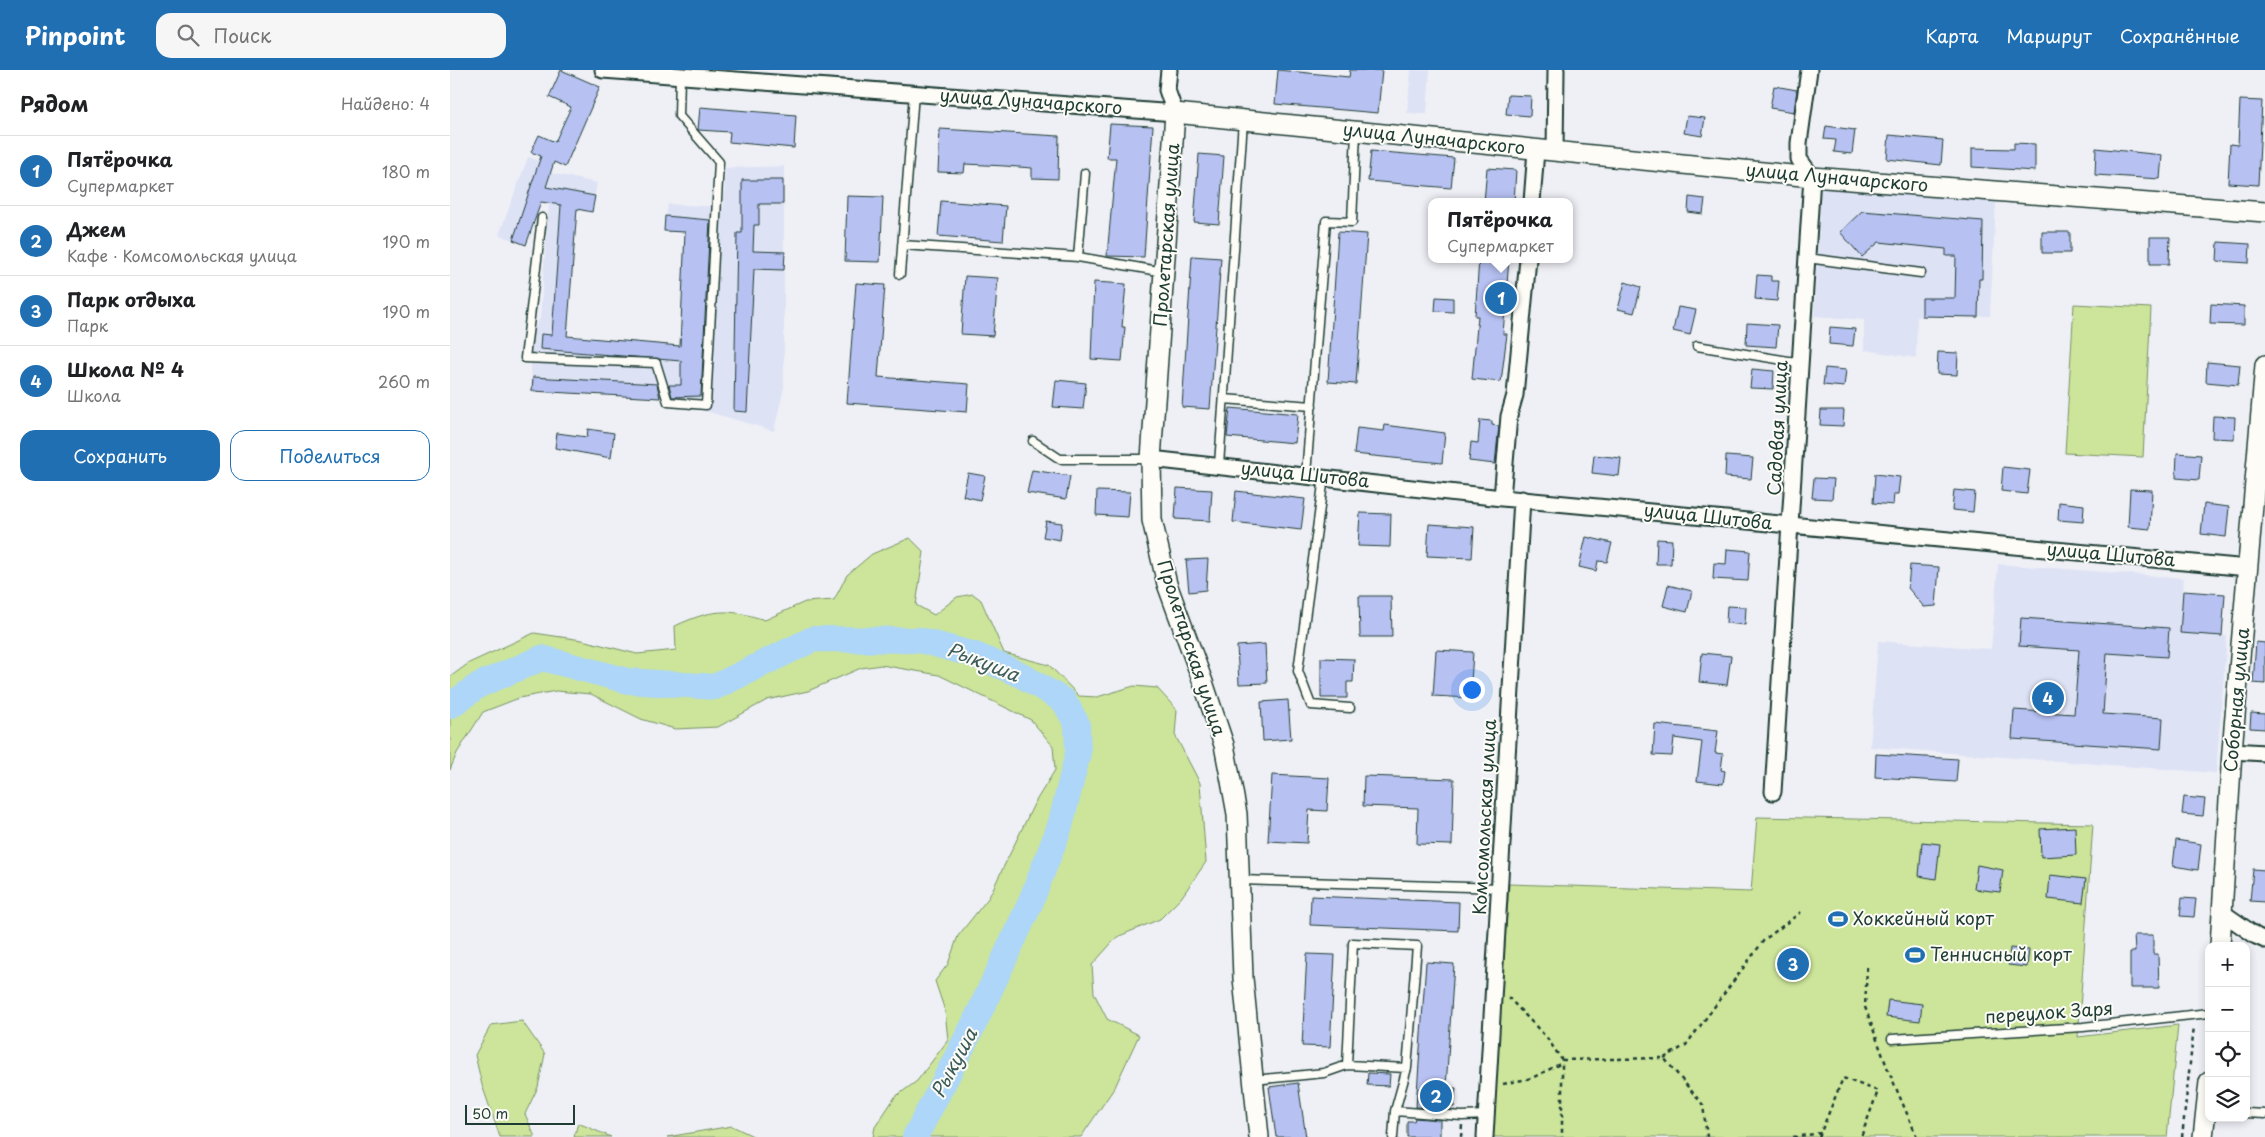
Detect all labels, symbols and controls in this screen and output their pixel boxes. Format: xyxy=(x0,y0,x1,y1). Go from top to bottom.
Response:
search box xyxy=(156,13,506,58)
text: Pinpoint xyxy=(25,17,126,53)
icon: search xyxy=(174,21,202,49)
text: Поиск xyxy=(214,21,271,49)
text: Карта xyxy=(1926,22,1978,49)
text: Маршрут xyxy=(2006,22,2092,49)
text: Сохранённые xyxy=(2120,22,2240,49)
street label: улица Луначарского xyxy=(939,81,1123,120)
text: Рядом xyxy=(20,87,88,119)
text: Найдено: 4 xyxy=(341,91,430,115)
street label: улица Луначарского xyxy=(1342,115,1527,160)
street label: Пролетарская улица xyxy=(1146,142,1185,328)
text: Пятёрочка xyxy=(67,145,173,173)
street label: улица Луначарского xyxy=(1745,155,1929,198)
text: 1 xyxy=(32,159,40,183)
text: 180 m xyxy=(382,159,430,183)
text: Супермаркет xyxy=(67,173,174,197)
popup xyxy=(1428,198,1573,263)
text: Пятёрочка xyxy=(1447,205,1553,233)
text: Джем xyxy=(67,215,126,243)
text: 2 xyxy=(30,229,42,253)
text: 190 m xyxy=(382,229,430,253)
text: Супермаркет xyxy=(1447,233,1554,257)
text: Кафе · Комсомольская улица xyxy=(67,243,297,267)
pin: 1 xyxy=(1485,279,1517,317)
text: Парк отдыха xyxy=(67,285,196,313)
text: 3 xyxy=(31,299,41,323)
text: 190 m xyxy=(382,299,430,323)
text: Парк xyxy=(67,313,108,337)
text: Школа № 4 xyxy=(67,355,184,383)
street label: Садовая улица xyxy=(1759,359,1794,496)
text: 4 xyxy=(31,369,41,393)
text: 260 m xyxy=(378,369,430,393)
text: Школа xyxy=(67,383,121,407)
button: Сохранить xyxy=(20,430,220,481)
button: Поделиться xyxy=(230,430,430,481)
street label: улица Шитова xyxy=(1240,453,1372,494)
street label: улица Шитова xyxy=(1643,495,1775,536)
street label: улица Шитова xyxy=(2046,534,2177,573)
street label: Пролетарская улица xyxy=(1151,556,1234,740)
street label: Соборная улица xyxy=(2216,626,2255,773)
water label: Рыкуша xyxy=(943,634,1025,688)
your location xyxy=(1459,677,1485,703)
pin: 4 xyxy=(2032,679,2064,717)
street label: Комсомольская улица xyxy=(1465,718,1502,916)
place label: Хоккейный корт xyxy=(1853,904,1994,931)
sports icon: Хоккейный корт xyxy=(1827,908,1849,930)
place label: Теннисный корт xyxy=(1930,940,2072,967)
map controls xyxy=(2205,942,2250,1122)
button: + xyxy=(2205,942,2250,987)
sports icon: Теннисный корт xyxy=(1904,944,1926,966)
pin: 3 xyxy=(1777,945,1809,983)
button: − xyxy=(2205,987,2250,1032)
street label: переулок Заря xyxy=(1984,994,2114,1029)
water label: Рыкуша xyxy=(923,1021,984,1103)
button: locate xyxy=(2205,1032,2250,1077)
pin: 2 xyxy=(1420,1077,1452,1115)
button: layers xyxy=(2205,1077,2250,1122)
scale bar xyxy=(465,1102,575,1125)
text: 50 m xyxy=(472,1103,508,1124)

